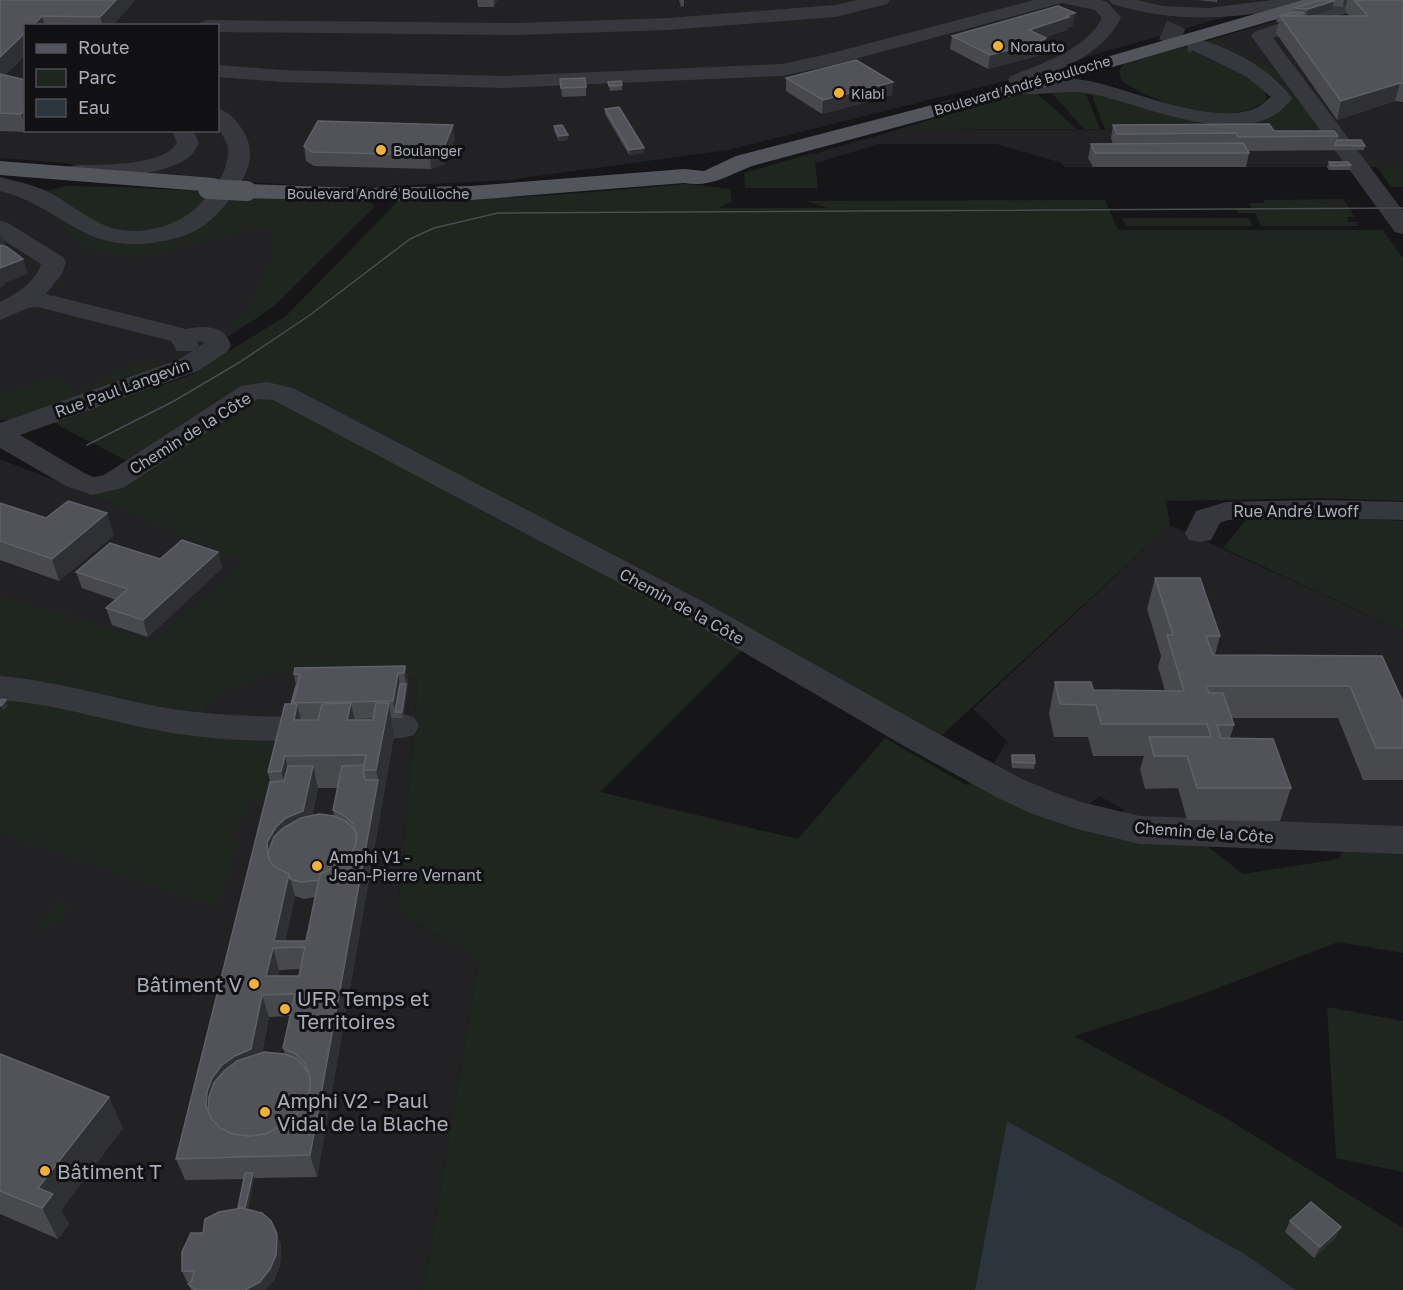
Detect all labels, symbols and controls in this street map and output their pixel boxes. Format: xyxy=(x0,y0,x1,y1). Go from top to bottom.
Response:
legend xyxy=(24,24,219,132)
text: Route xyxy=(78,36,129,58)
place label: Norauto xyxy=(1010,38,1065,55)
marker: Norauto xyxy=(991,39,1005,53)
street label: Boulevard André Boulloche xyxy=(932,52,1112,118)
text: Parc xyxy=(78,66,117,88)
place label: Kiabi xyxy=(851,85,885,102)
marker: Kiabi xyxy=(832,86,846,100)
text: Eau xyxy=(78,96,110,118)
place label: Boulanger xyxy=(393,142,463,159)
marker: Boulanger xyxy=(374,143,388,157)
street label: Boulevard André Boulloche xyxy=(287,185,469,202)
street label: Rue Paul Langevin xyxy=(52,354,192,422)
street label: Chemin de la Côte xyxy=(125,387,255,479)
street label: Rue André Lwoff xyxy=(1233,501,1359,521)
street label: Chemin de la Côte xyxy=(616,563,748,649)
street label: Chemin de la Côte xyxy=(1134,817,1274,847)
place label: Amphi V1 - Jean-Pierre Vernant xyxy=(329,847,482,885)
marker: Amphi V1 - Jean-Pierre Vernant xyxy=(310,859,324,873)
place label: Bâtiment V xyxy=(136,972,242,996)
marker: Bâtiment V xyxy=(247,977,261,991)
place label: UFR Temps et Territoires xyxy=(297,986,430,1033)
marker: UFR Temps et Territoires xyxy=(278,1002,292,1016)
place label: Amphi V2 - Paul Vidal de la Blache xyxy=(277,1088,448,1135)
marker: Amphi V2 - Paul Vidal de la Blache xyxy=(258,1105,272,1119)
place label: Bâtiment T xyxy=(57,1159,162,1183)
marker: Bâtiment T xyxy=(38,1164,52,1178)

